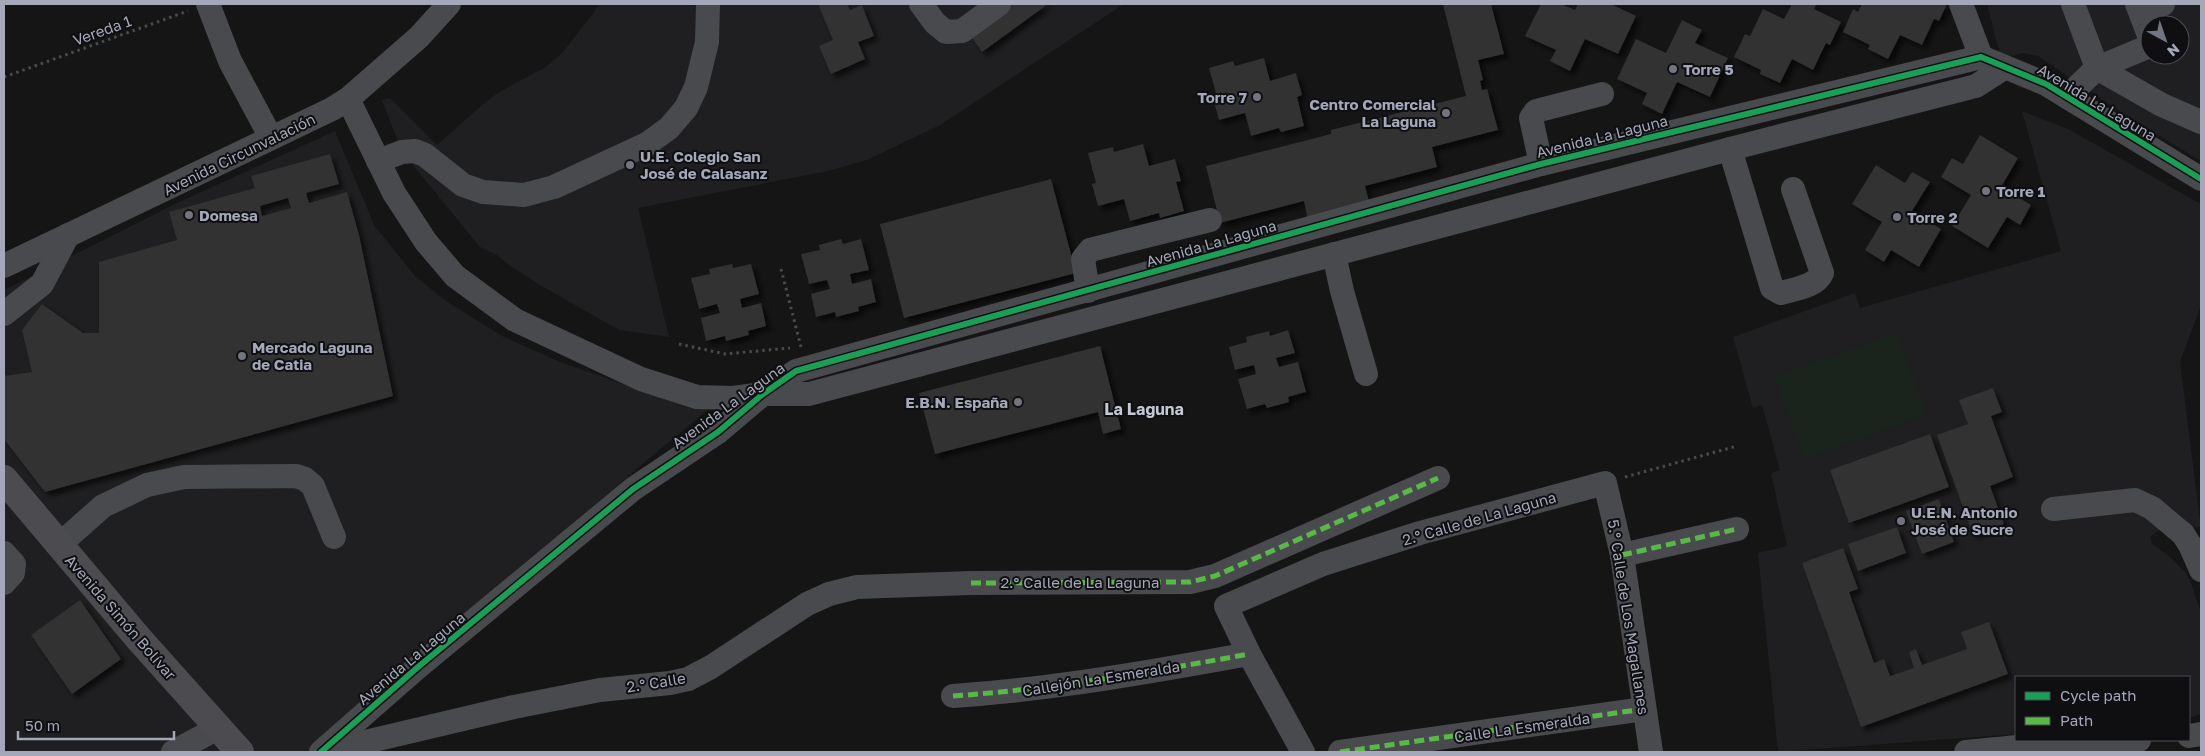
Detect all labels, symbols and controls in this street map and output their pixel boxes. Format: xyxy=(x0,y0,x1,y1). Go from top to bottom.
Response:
street label: Vereda 1 xyxy=(70,11,134,49)
north arrow xyxy=(2140,15,2190,65)
text: N xyxy=(2164,40,2183,60)
place label: Torre 5 xyxy=(1683,60,1734,78)
street label: Avenida La Laguna xyxy=(2035,60,2159,144)
marker: Torre 5 xyxy=(1667,63,1679,75)
place label: Torre 7 xyxy=(1197,88,1247,106)
marker: Torre 7 xyxy=(1251,91,1263,103)
place label: Centro Comercial La Laguna xyxy=(1309,95,1436,130)
marker: Centro Comercial La Laguna xyxy=(1440,107,1452,119)
street label: Avenida Circunvalación xyxy=(160,109,318,199)
street label: Avenida La Laguna xyxy=(1534,111,1670,161)
place label: U.E. Colegio San José de Calasanz xyxy=(640,147,768,182)
marker: U.E. Colegio San José de Calasanz xyxy=(624,159,636,171)
place label: Torre 1 xyxy=(1996,182,2046,200)
marker: Torre 1 xyxy=(1980,185,1992,197)
place label: Domesa xyxy=(199,206,258,224)
place label: Torre 2 xyxy=(1907,208,1958,226)
marker: Domesa xyxy=(183,209,195,221)
marker: Torre 2 xyxy=(1891,211,1903,223)
street label: Avenida La Laguna xyxy=(1144,216,1278,270)
place label: Mercado Laguna de Catia xyxy=(252,338,373,373)
marker: Mercado Laguna de Catia xyxy=(236,350,248,362)
street label: Avenida La Laguna xyxy=(668,358,788,452)
place label: E.B.N. España xyxy=(905,393,1008,411)
marker: E.B.N. España xyxy=(1012,396,1024,408)
district label: La Laguna xyxy=(1104,399,1184,419)
street label: 2.° Calle de La Laguna xyxy=(1400,487,1558,549)
place label: U.E.N. Antonio José de Sucre xyxy=(1911,503,2017,538)
marker: U.E.N. Antonio José de Sucre xyxy=(1895,515,1907,527)
street label: 5.° Calle de Los Magallanes xyxy=(1605,518,1653,716)
street label: Avenida Simón Bolívar xyxy=(62,551,180,683)
street label: 2.° Calle de La Laguna xyxy=(1000,573,1160,591)
street label: Avenida La Laguna xyxy=(354,608,468,708)
street label: Callejón La Esmeralda xyxy=(1021,657,1181,699)
street label: 2.° Calle xyxy=(625,668,687,696)
legend xyxy=(2015,676,2190,741)
text: Cycle path xyxy=(2060,686,2136,704)
scale bar xyxy=(18,708,174,740)
street label: Calle La Esmeralda xyxy=(1453,709,1591,745)
text: Path xyxy=(2060,711,2093,729)
text: 50 m xyxy=(25,716,60,734)

